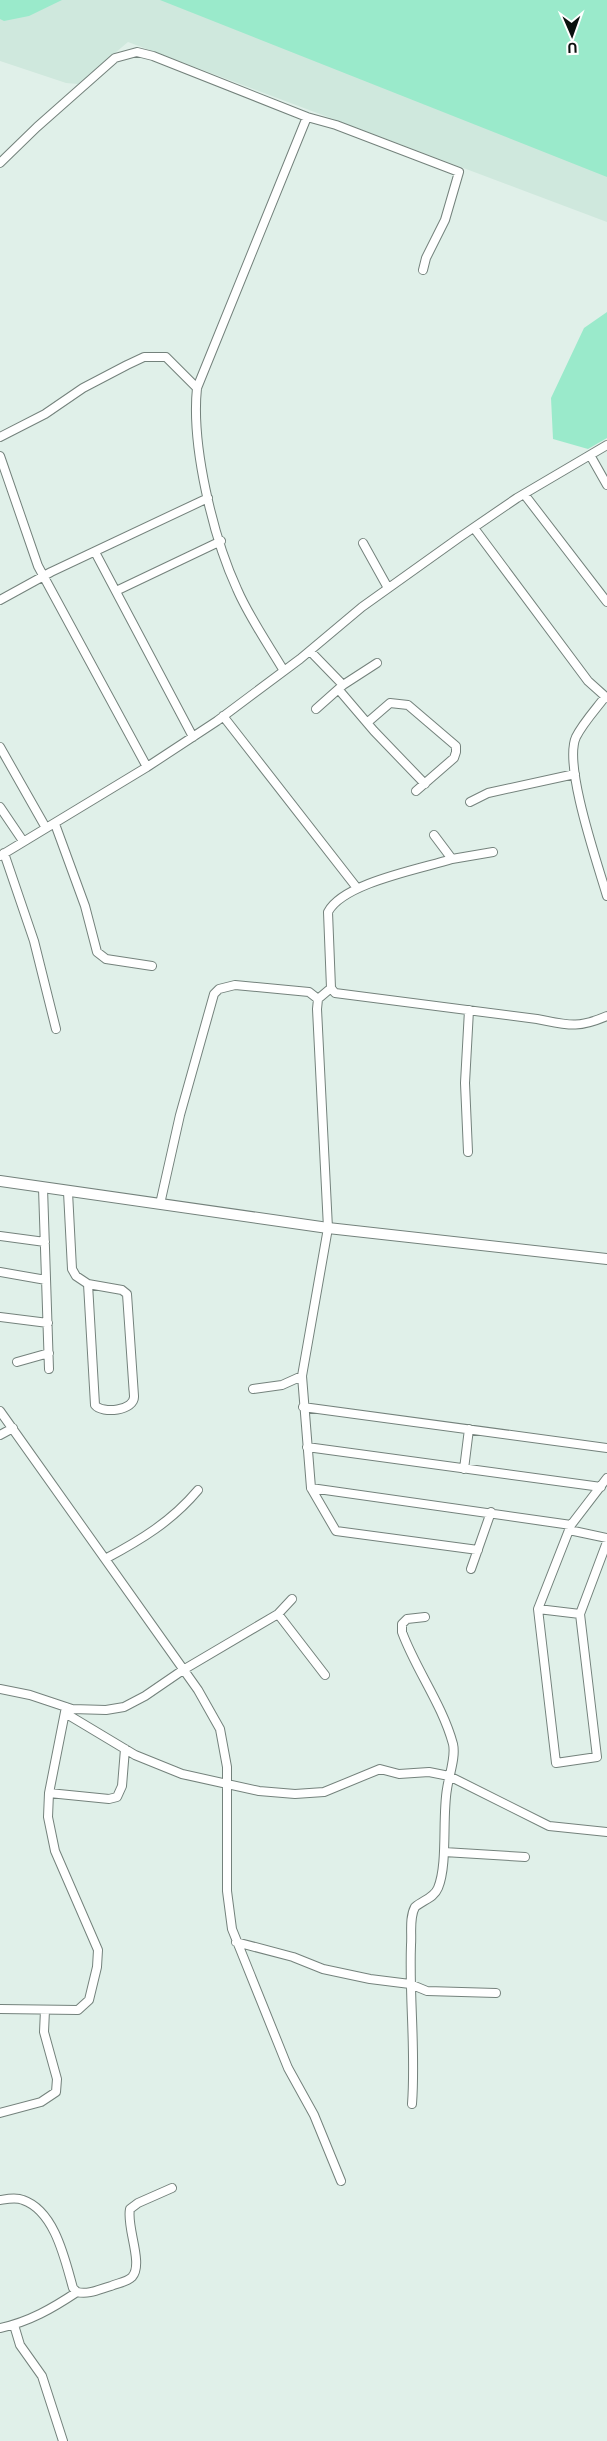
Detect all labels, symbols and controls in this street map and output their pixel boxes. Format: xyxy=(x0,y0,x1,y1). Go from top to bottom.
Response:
north arrow xyxy=(547,10,597,60)
text: U xyxy=(567,39,578,58)

